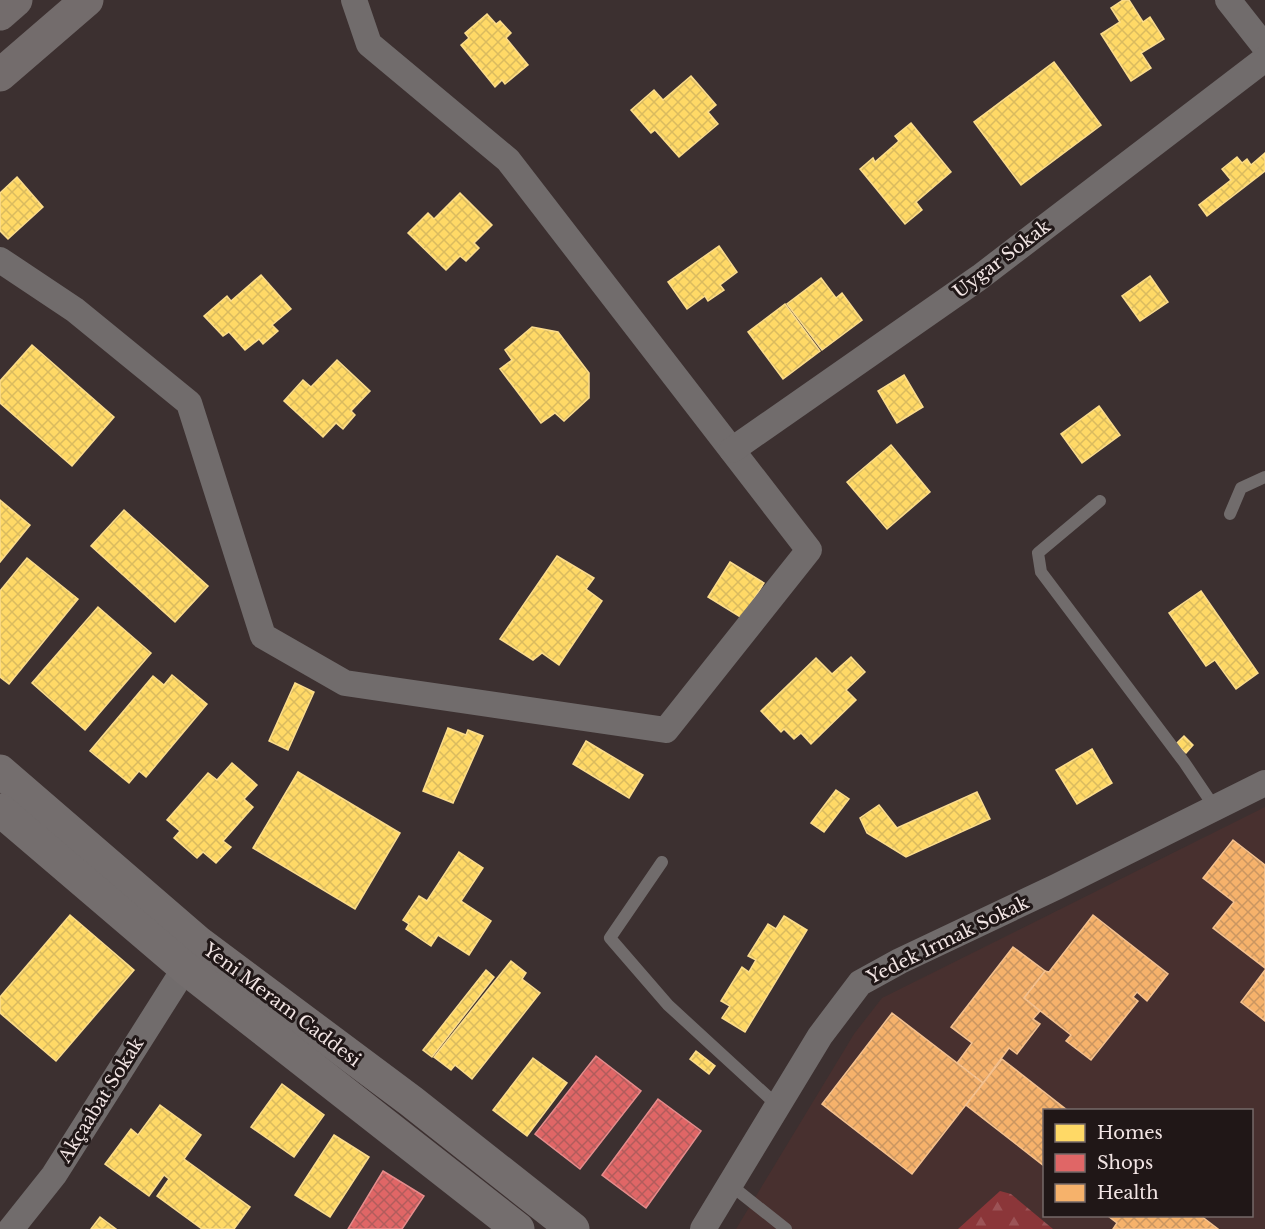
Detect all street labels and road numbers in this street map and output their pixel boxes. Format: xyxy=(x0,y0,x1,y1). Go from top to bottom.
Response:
street label: Uygar Sokak xyxy=(949,215,1055,303)
street label: Yedek Irmak Sokak xyxy=(863,891,1032,989)
street label: Yeni Meram Caddesi xyxy=(198,938,365,1071)
street label: Akçaabat Sokak xyxy=(53,1033,148,1167)

